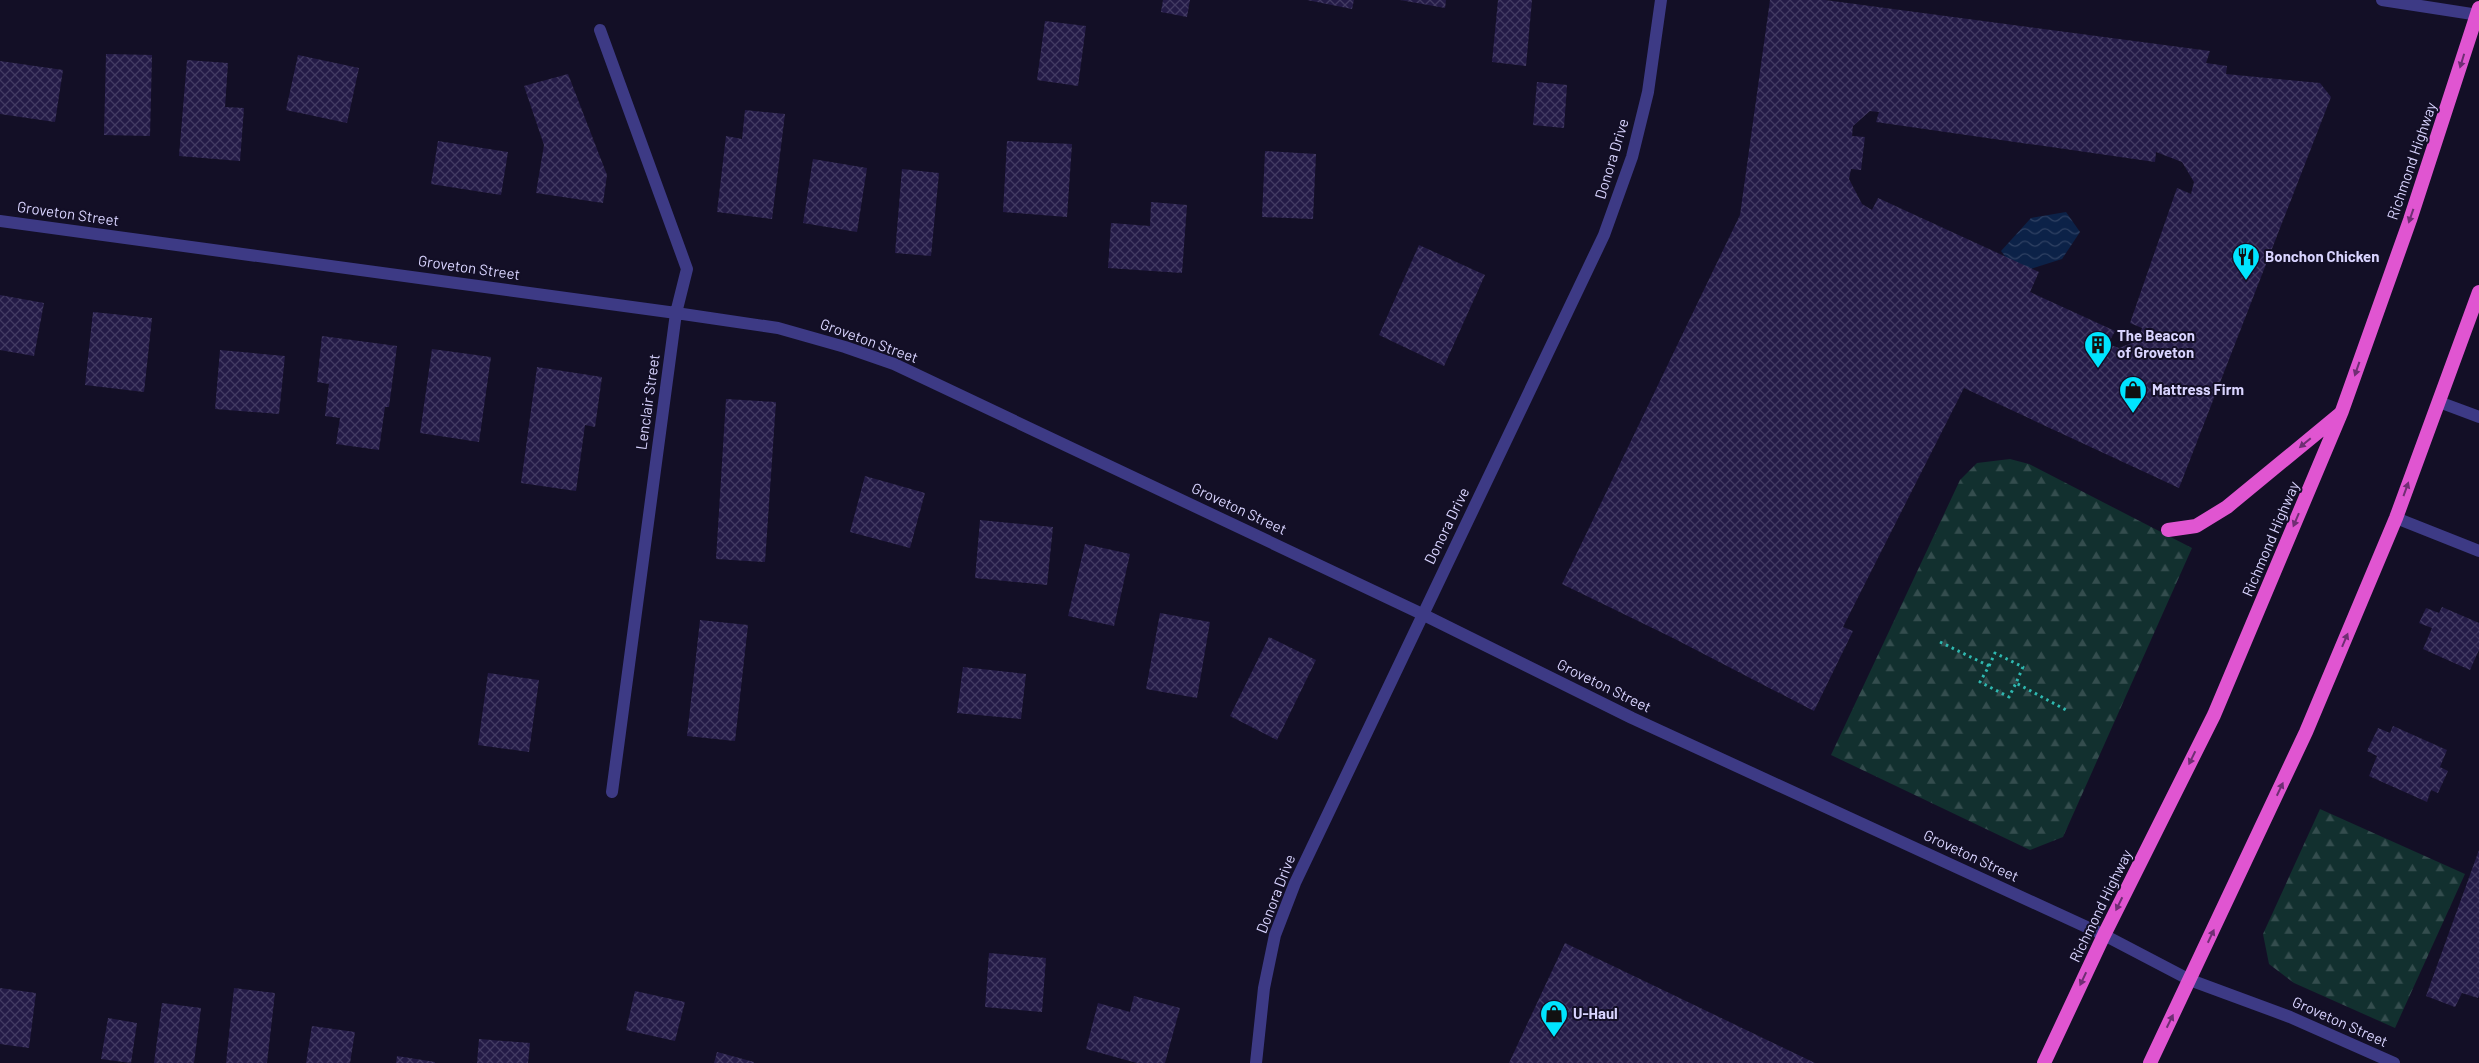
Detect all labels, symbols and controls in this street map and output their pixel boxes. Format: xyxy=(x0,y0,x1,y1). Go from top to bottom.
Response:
one-way arrow xyxy=(2458,54,2466,69)
street label: Richmond Highway xyxy=(2382,99,2440,222)
street label: Donora Drive xyxy=(1590,116,1632,201)
street label: Groveton Street xyxy=(16,197,120,229)
one-way arrow xyxy=(2407,208,2415,223)
restaurant icon: Bonchon Chicken xyxy=(2231,242,2261,281)
place label: Bonchon Chicken xyxy=(2265,247,2380,265)
street label: Groveton Street xyxy=(417,251,521,283)
street label: Groveton Street xyxy=(818,314,921,366)
place label: The Beacon of Groveton xyxy=(2117,326,2195,361)
building icon: The Beacon of Groveton xyxy=(2083,330,2113,369)
street label: Lenclair Street xyxy=(631,353,663,451)
one-way arrow xyxy=(2353,362,2361,377)
shop icon: Mattress Firm xyxy=(2118,375,2148,414)
place label: Mattress Firm xyxy=(2152,380,2244,398)
one-way arrow xyxy=(2299,437,2312,448)
street label: Groveton Street xyxy=(1189,478,1290,538)
street label: Richmond Highway xyxy=(2238,478,2302,599)
one-way arrow xyxy=(2403,482,2411,496)
street label: Donora Drive xyxy=(1420,484,1472,567)
one-way arrow xyxy=(2292,512,2300,527)
one-way arrow xyxy=(2341,632,2349,647)
street label: Groveton Street xyxy=(1554,655,1655,716)
one-way arrow xyxy=(2188,751,2196,765)
one-way arrow xyxy=(2276,781,2284,796)
street label: Groveton Street xyxy=(1921,825,2022,885)
street label: Richmond Highway xyxy=(2065,846,2135,965)
street label: Donora Drive xyxy=(1252,852,1298,936)
one-way arrow xyxy=(2115,896,2124,911)
one-way arrow xyxy=(2207,929,2215,943)
one-way arrow xyxy=(2079,972,2087,986)
street label: Groveton Street xyxy=(2290,992,2391,1050)
shop icon: U-Haul xyxy=(1539,999,1569,1038)
place label: U-Haul xyxy=(1573,1004,1618,1022)
one-way arrow xyxy=(2166,1014,2174,1029)

